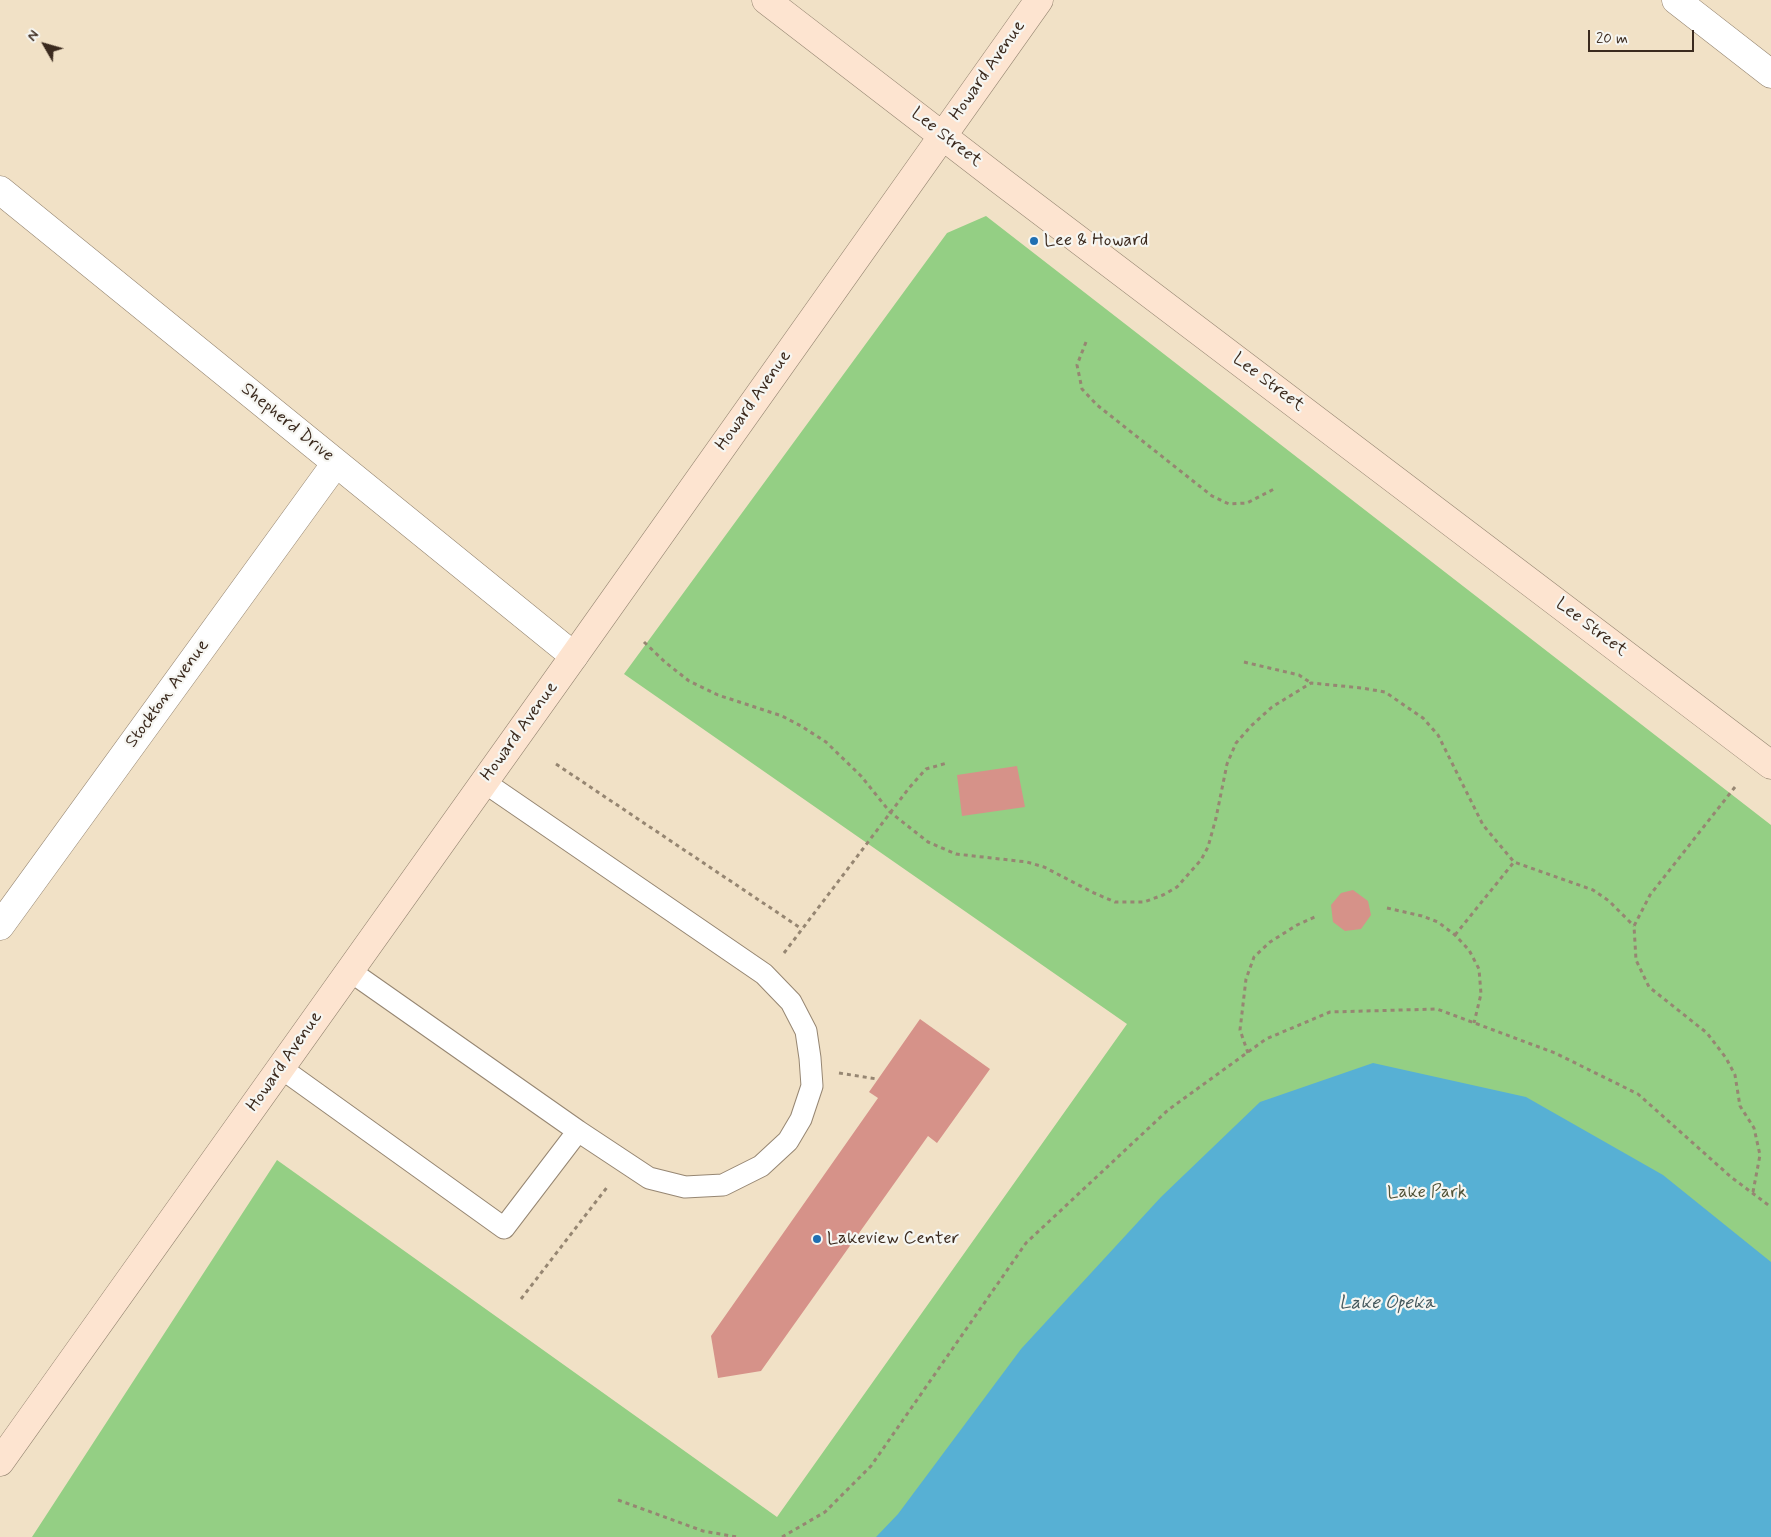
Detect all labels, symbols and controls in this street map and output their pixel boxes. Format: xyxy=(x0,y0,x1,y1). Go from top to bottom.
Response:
street label: Howard Avenue xyxy=(945,17,1031,125)
north arrow xyxy=(20,20,70,70)
scale bar xyxy=(1591,20,1697,52)
text: N xyxy=(23,27,43,45)
text: 20 m xyxy=(1596,29,1628,49)
street label: Lee Street xyxy=(906,103,986,173)
place label: Lee & Howard xyxy=(1044,230,1148,252)
marker: Lee & Howard xyxy=(1028,235,1040,247)
street label: Howard Avenue xyxy=(711,347,797,455)
street label: Lee Street xyxy=(1228,349,1308,417)
street label: Shepherd Drive xyxy=(236,379,338,467)
street label: Lee Street xyxy=(1551,594,1631,662)
street label: Stockton Avenue xyxy=(121,636,215,752)
street label: Howard Avenue xyxy=(477,678,563,786)
street label: Howard Avenue xyxy=(242,1008,328,1116)
park label: Lake Park xyxy=(1387,1182,1467,1204)
place label: Lakeview Center xyxy=(827,1228,959,1250)
marker: Lakeview Center xyxy=(811,1233,823,1245)
water label: Lake Opeka xyxy=(1339,1293,1435,1315)

